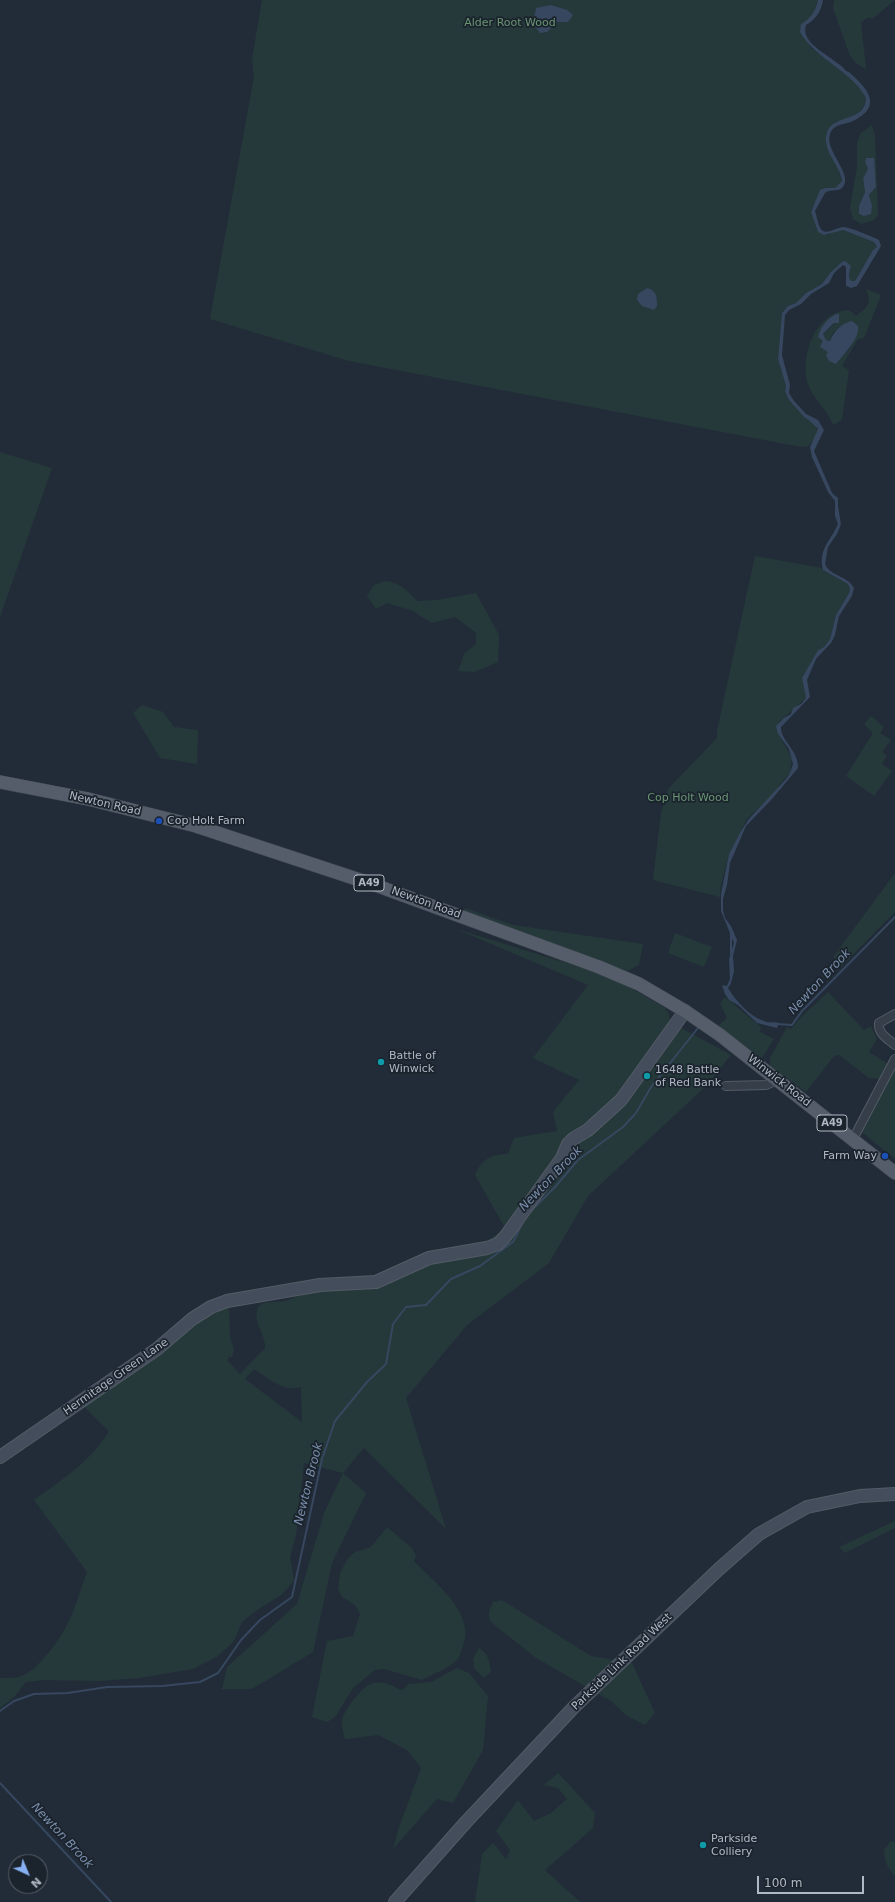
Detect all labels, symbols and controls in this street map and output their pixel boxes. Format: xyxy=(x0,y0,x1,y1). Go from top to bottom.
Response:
park label: Alder Root Wood xyxy=(464,16,556,30)
street label: Newton Road xyxy=(68,789,142,819)
park label: Cop Holt Wood xyxy=(647,791,729,805)
place label: Cop Holt Farm xyxy=(167,814,245,828)
marker: Cop Holt Farm xyxy=(154,816,164,826)
road number: A49 xyxy=(354,875,384,891)
street label: Newton Road xyxy=(389,884,463,922)
water label: Newton Brook xyxy=(786,946,854,1018)
place label: Battle of Winwick xyxy=(389,1049,436,1075)
street label: Winwick Road xyxy=(745,1052,813,1110)
marker: Battle of Winwick xyxy=(376,1057,386,1067)
place label: 1648 Battle of Red Bank xyxy=(655,1063,721,1089)
marker: 1648 Battle of Red Bank xyxy=(642,1071,652,1081)
road number: A49 xyxy=(817,1115,847,1131)
water label: Newton Brook xyxy=(516,1144,586,1214)
place label: Farm Way xyxy=(823,1149,877,1163)
marker: Farm Way xyxy=(880,1151,890,1161)
street label: Hermitage Green Lane xyxy=(61,1336,171,1418)
water label: Newton Brook xyxy=(292,1441,326,1527)
street label: Parkside Link Road West xyxy=(569,1611,675,1713)
water label: Newton Brook xyxy=(28,1800,96,1872)
place label: Parkside Colliery xyxy=(711,1832,757,1858)
marker: Parkside Colliery xyxy=(698,1840,708,1850)
north arrow xyxy=(8,1854,48,1894)
scale bar xyxy=(759,1868,866,1894)
text: N xyxy=(28,1874,44,1890)
text: 100 m xyxy=(764,1876,802,1890)

